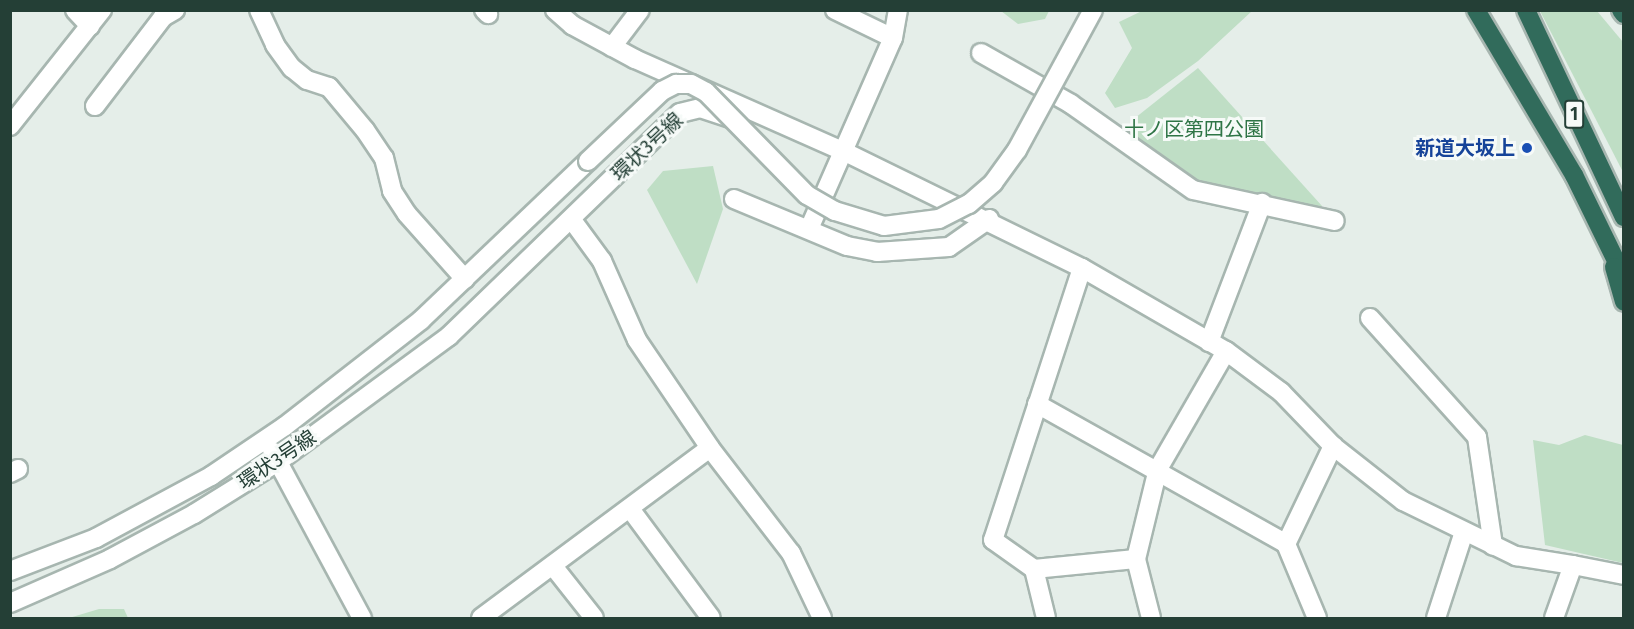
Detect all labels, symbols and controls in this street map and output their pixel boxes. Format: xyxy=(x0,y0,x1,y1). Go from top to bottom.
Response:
road number: 1 xyxy=(1564,99,1584,129)
street label: 環状3号線 xyxy=(606,108,688,186)
park label: 十ノ区第四公園 xyxy=(1124,117,1264,141)
place label: 新道大坂上 xyxy=(1415,136,1515,160)
marker: 新道大坂上 xyxy=(1520,141,1534,155)
street label: 環状3号線 xyxy=(233,425,321,495)

